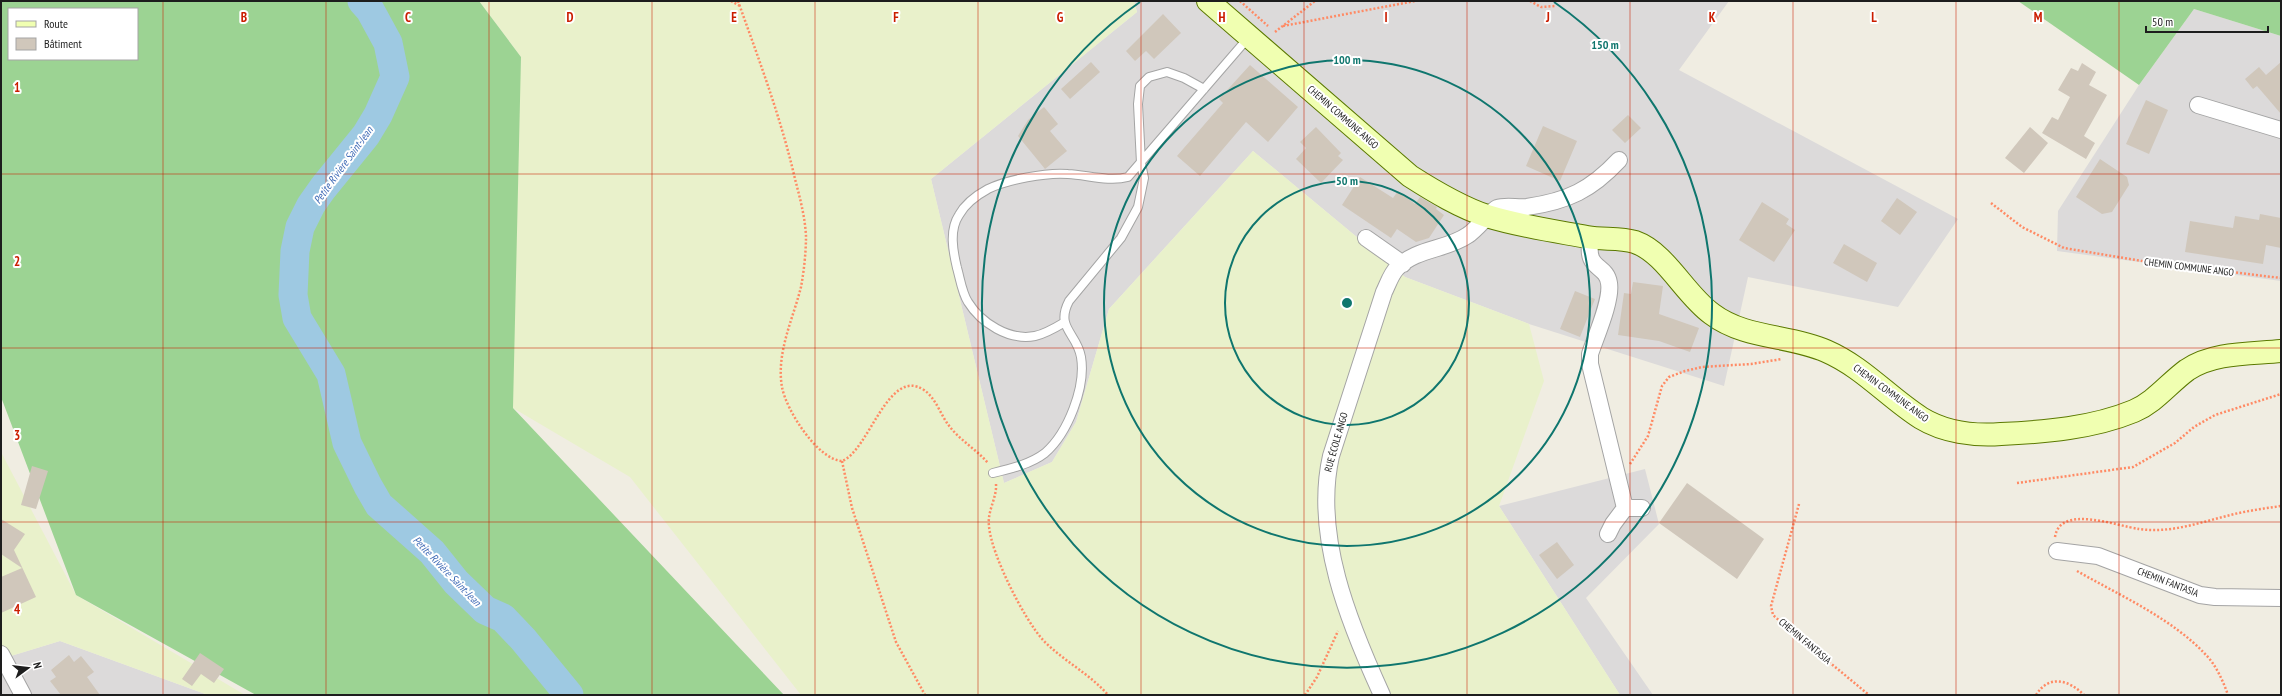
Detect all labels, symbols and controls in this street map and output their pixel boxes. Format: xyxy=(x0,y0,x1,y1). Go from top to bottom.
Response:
legend xyxy=(8,8,138,60)
scale bar xyxy=(2146,8,2268,34)
text: B xyxy=(241,9,247,26)
text: C xyxy=(405,9,411,26)
text: D xyxy=(567,9,574,26)
text: E xyxy=(731,9,737,26)
text: F xyxy=(893,9,899,26)
text: G xyxy=(1057,9,1064,26)
text: H xyxy=(1219,9,1226,26)
text: I xyxy=(1384,9,1388,26)
text: J xyxy=(1545,9,1550,26)
text: K xyxy=(1709,9,1716,26)
text: L xyxy=(1871,9,1877,26)
text: M xyxy=(2034,9,2043,26)
text: 50 m xyxy=(2152,14,2173,29)
text: Route xyxy=(44,16,68,31)
text: Bâtiment xyxy=(44,36,82,51)
text: 150 m xyxy=(1591,37,1619,52)
text: 100 m xyxy=(1333,52,1361,67)
text: 1 xyxy=(14,79,20,96)
street label: CHEMIN COMMUNE ANGO xyxy=(1305,82,1382,152)
water label: Petite Rivière Saint-Jean xyxy=(310,123,376,206)
text: 50 m xyxy=(1336,173,1358,188)
text: 2 xyxy=(14,253,20,270)
street label: CHEMIN COMMUNE ANGO xyxy=(2143,255,2235,279)
centre of rings xyxy=(1340,296,1354,310)
street label: CHEMIN COMMUNE ANGO xyxy=(1851,361,1932,425)
street label: RUE ÉCOLE ANGO xyxy=(1321,410,1351,473)
text: 3 xyxy=(14,427,20,444)
water label: Petite Rivière Saint-Jean xyxy=(410,533,485,610)
street label: CHEMIN FANTASIA xyxy=(2135,564,2201,600)
text: 4 xyxy=(14,601,21,618)
street label: CHEMIN FANTASIA xyxy=(1776,615,1834,667)
north arrow xyxy=(8,648,48,688)
text: N xyxy=(30,661,45,670)

